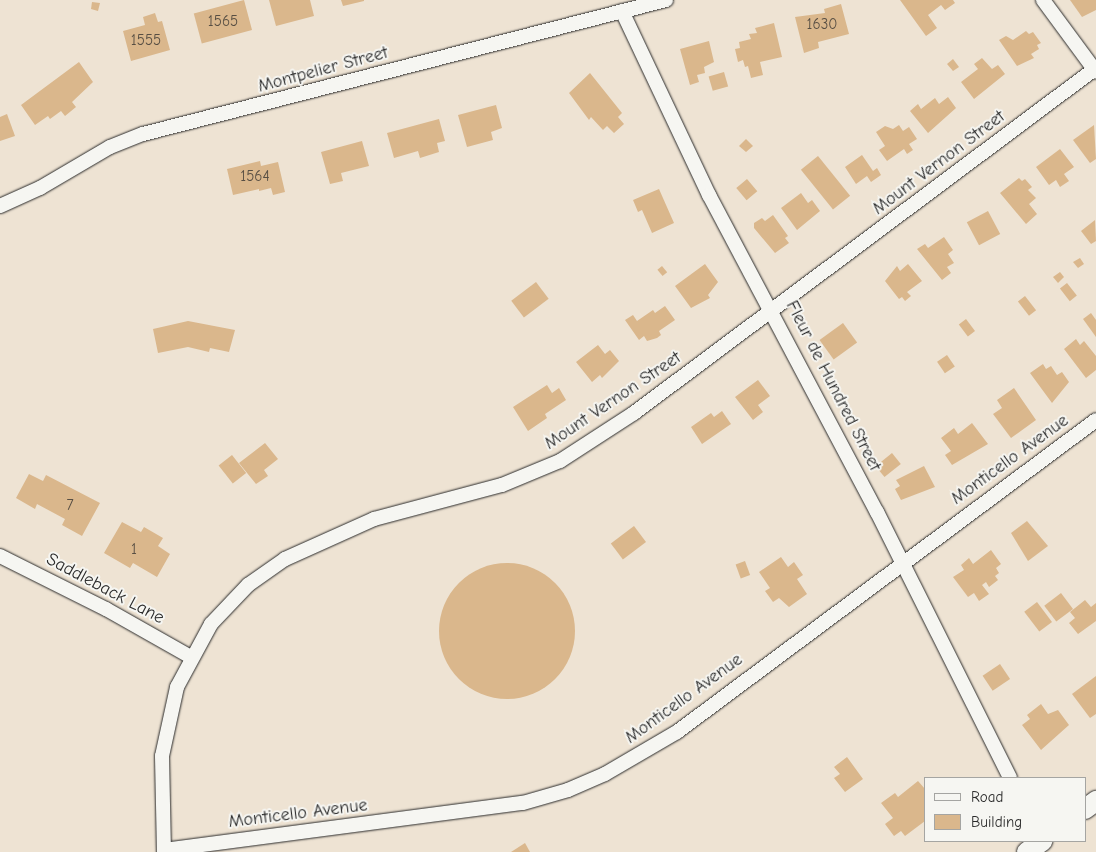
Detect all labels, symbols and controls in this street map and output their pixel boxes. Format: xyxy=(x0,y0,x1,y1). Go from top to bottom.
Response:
house number: 1565 xyxy=(208,13,238,31)
house number: 1630 xyxy=(807,16,837,34)
house number: 1555 xyxy=(131,32,161,50)
street label: Montpelier Street xyxy=(256,42,390,98)
street label: Mount Vernon Street xyxy=(869,106,1009,220)
house number: 1564 xyxy=(240,168,270,186)
street label: Fleur de Hundred Street xyxy=(781,297,885,475)
street label: Mount Vernon Street xyxy=(541,347,685,455)
street label: Monticello Avenue xyxy=(947,410,1073,510)
house number: 7 xyxy=(66,497,74,515)
house number: 1 xyxy=(131,541,137,559)
street label: Saddleback Lane xyxy=(42,549,168,629)
street label: Monticello Avenue xyxy=(621,649,747,749)
legend xyxy=(924,777,1086,842)
text: Road xyxy=(971,788,1003,806)
street label: Monticello Avenue xyxy=(227,795,369,833)
text: Building xyxy=(971,813,1022,831)

